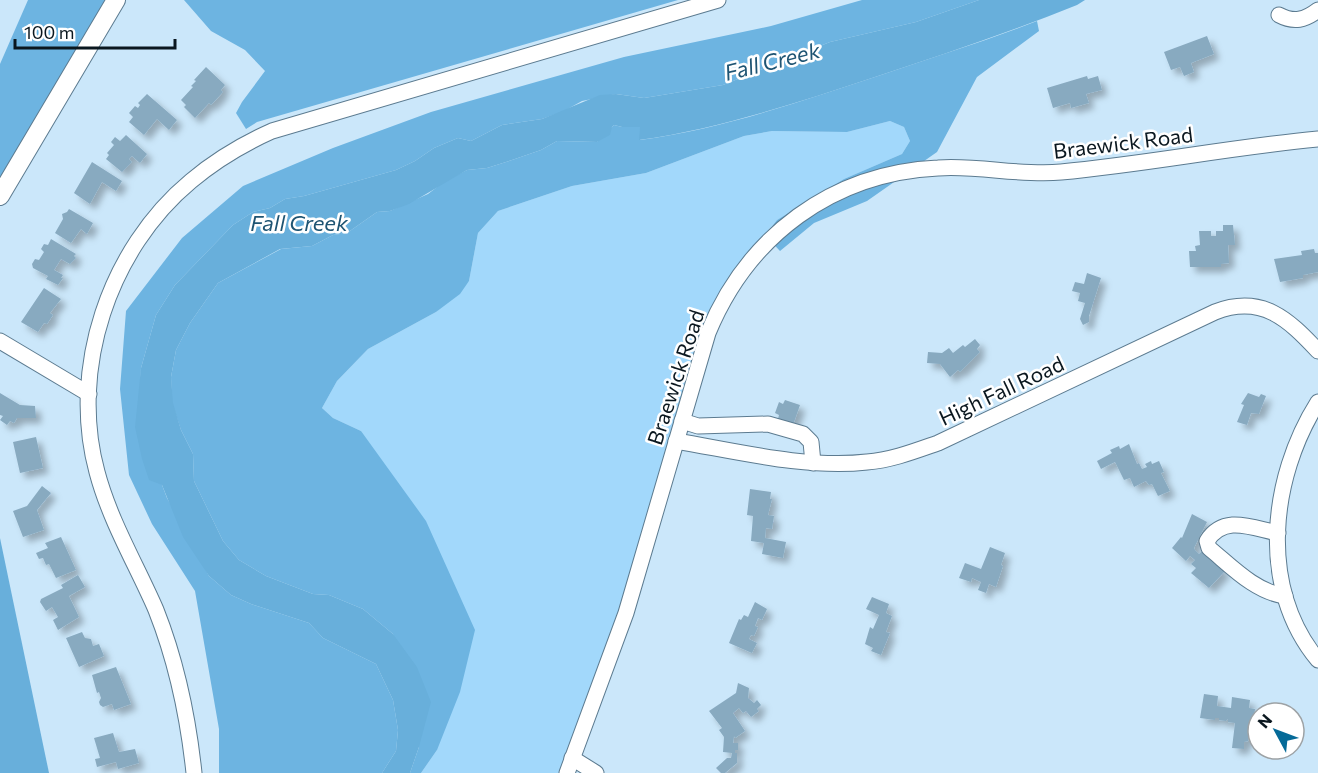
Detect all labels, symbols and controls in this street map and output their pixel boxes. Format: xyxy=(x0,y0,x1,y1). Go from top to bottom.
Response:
scale bar xyxy=(15,12,176,50)
text: 100 m xyxy=(24,21,74,43)
water label: Fall Creek xyxy=(721,36,824,86)
street label: Braewick Road xyxy=(1052,121,1194,163)
water label: Fall Creek xyxy=(250,209,349,236)
street label: Braewick Road xyxy=(641,306,709,448)
street label: High Fall Road xyxy=(935,350,1067,430)
north arrow xyxy=(1246,701,1306,761)
text: N xyxy=(1253,710,1275,732)

